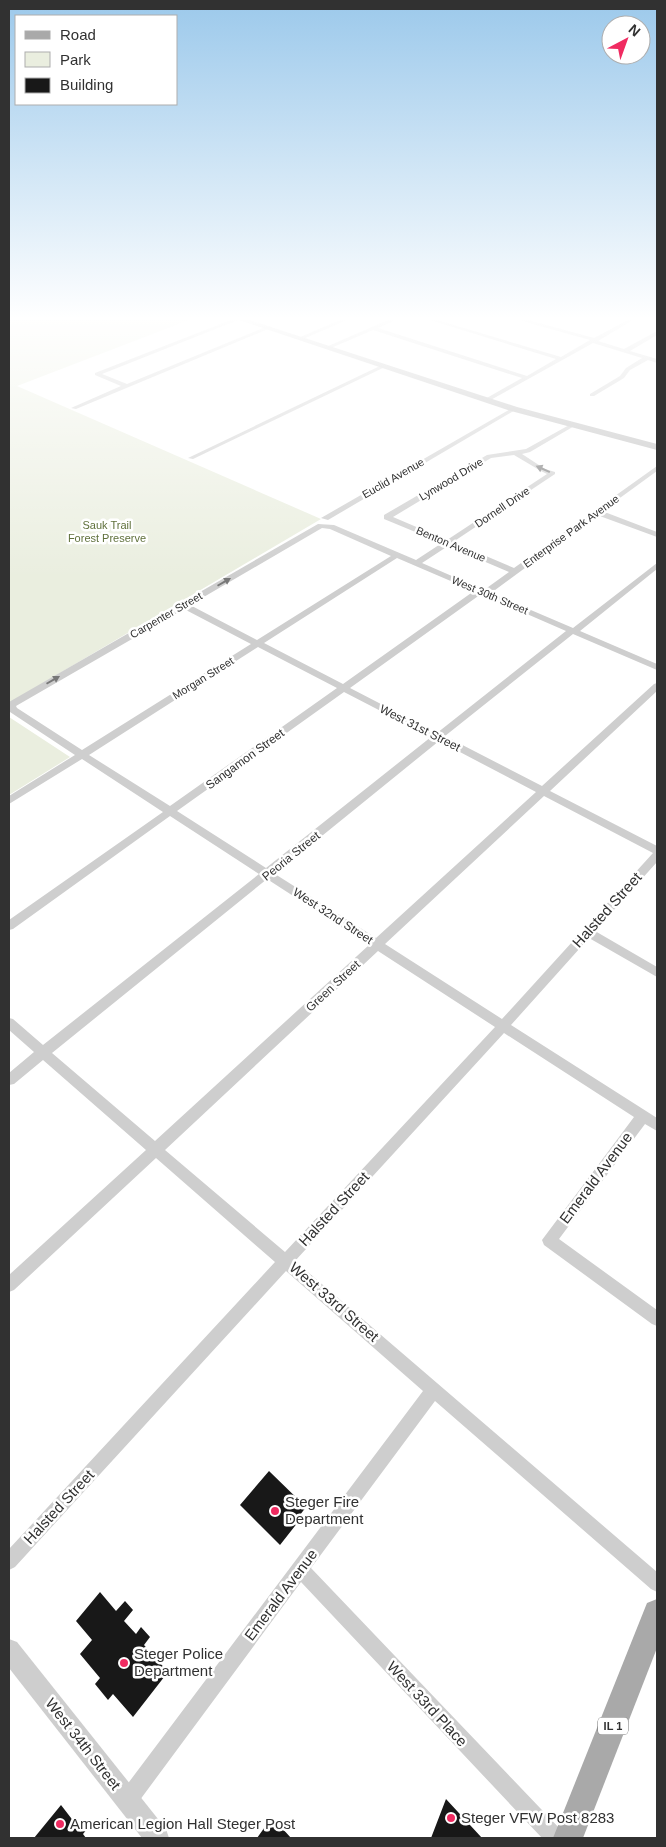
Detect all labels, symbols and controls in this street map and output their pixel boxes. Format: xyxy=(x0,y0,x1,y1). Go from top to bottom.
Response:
legend xyxy=(15,15,178,105)
north arrow xyxy=(601,15,651,65)
text: N xyxy=(625,21,644,40)
text: Road xyxy=(60,26,96,43)
text: Park xyxy=(60,51,91,68)
text: Building xyxy=(60,76,113,93)
street label: Euclid Avenue xyxy=(360,455,426,501)
street label: Lynwood Drive xyxy=(417,455,485,503)
one-way arrow xyxy=(536,465,550,473)
street label: Dornell Drive xyxy=(472,484,532,530)
street label: Enterprise Park Avenue xyxy=(521,492,621,570)
park label: Sauk Trail Forest Preserve xyxy=(68,519,146,544)
street label: Benton Avenue xyxy=(414,524,488,564)
street label: West 30th Street xyxy=(450,574,530,616)
one-way arrow xyxy=(217,577,231,586)
street label: Carpenter Street xyxy=(128,589,204,641)
street label: Morgan Street xyxy=(170,654,236,702)
one-way arrow xyxy=(46,676,59,685)
street label: West 31st Street xyxy=(377,702,463,755)
street label: Sangamon Street xyxy=(203,726,287,792)
street label: Peoria Street xyxy=(259,828,323,883)
street label: Halsted Street xyxy=(569,868,645,951)
street label: West 32nd Street xyxy=(290,885,376,947)
street label: Green Street xyxy=(303,957,363,1015)
street label: Emerald Avenue xyxy=(556,1129,635,1227)
street label: Halsted Street xyxy=(295,1167,373,1249)
street label: West 33rd Street xyxy=(286,1258,383,1345)
street label: Halsted Street xyxy=(20,1465,98,1547)
place label: Steger Fire Department xyxy=(285,1493,364,1527)
marker: Steger Fire Department xyxy=(269,1505,281,1517)
street label: Emerald Avenue xyxy=(241,1546,320,1644)
place label: Steger Police Department xyxy=(134,1645,223,1679)
marker: Steger Police Department xyxy=(118,1657,130,1669)
street label: West 33rd Place xyxy=(384,1658,471,1750)
street label: West 34th Street xyxy=(42,1695,125,1793)
road number: IL 1 xyxy=(598,1718,628,1734)
place label: Steger VFW Post 8283 xyxy=(461,1809,614,1826)
marker: Steger VFW Post 8283 xyxy=(445,1812,457,1824)
place label: American Legion Hall Steger Post xyxy=(70,1815,296,1832)
marker: American Legion Hall Steger Post xyxy=(54,1818,66,1830)

